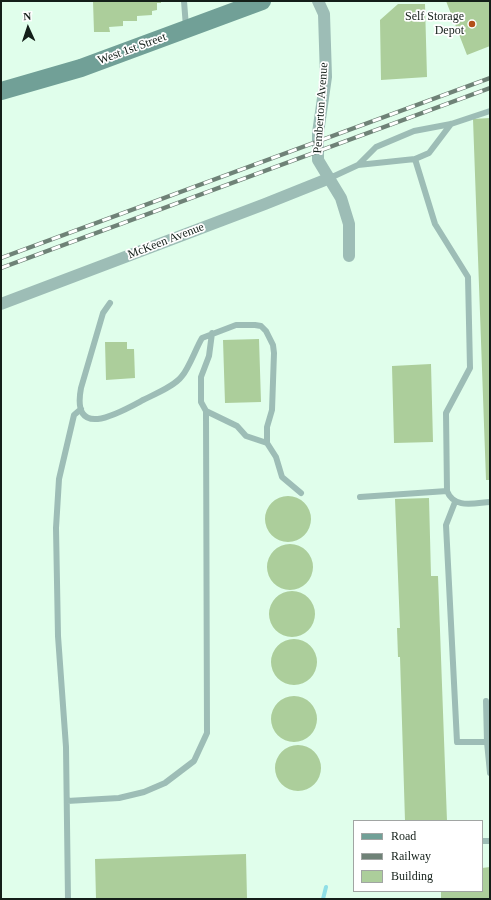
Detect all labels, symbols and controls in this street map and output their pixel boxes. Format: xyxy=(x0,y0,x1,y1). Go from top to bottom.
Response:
north arrow xyxy=(8,8,48,48)
text: N xyxy=(23,10,32,22)
place label: Self Storage Depot xyxy=(405,10,464,38)
marker: Self Storage Depot xyxy=(467,19,477,29)
street label: West 1st Street xyxy=(96,30,168,68)
street label: Pemberton Avenue xyxy=(311,62,331,154)
street label: McKeen Avenue xyxy=(126,220,206,262)
legend xyxy=(353,820,483,892)
text: Road xyxy=(391,829,416,843)
text: Railway xyxy=(391,849,431,863)
text: Building xyxy=(391,869,433,883)

